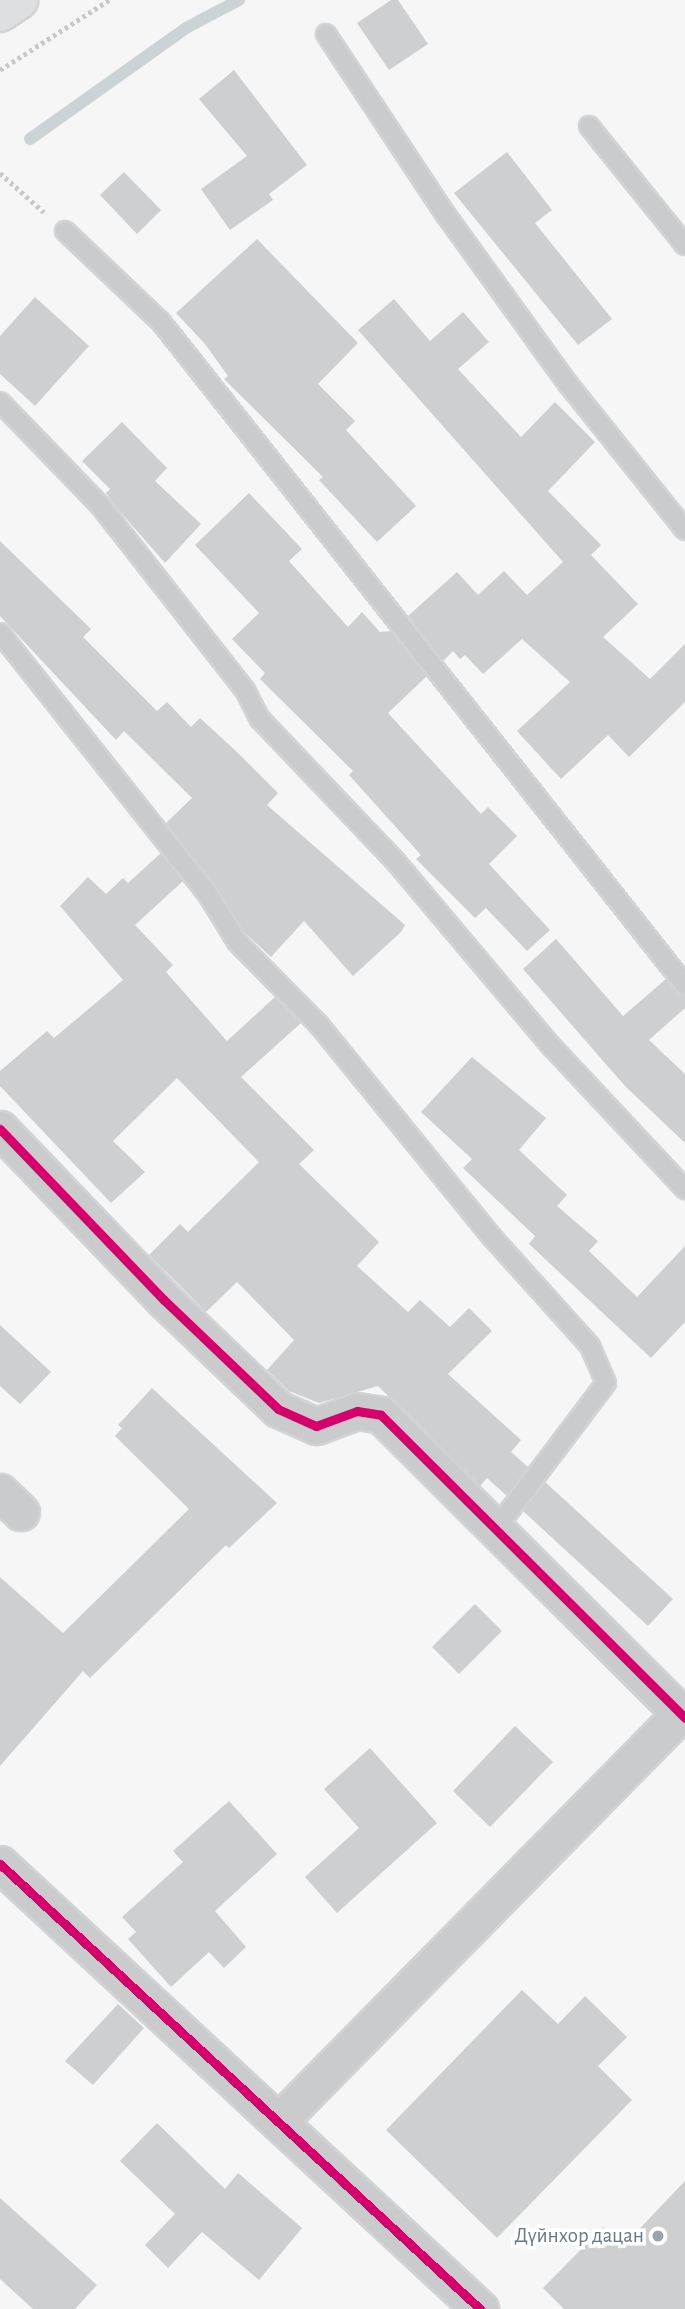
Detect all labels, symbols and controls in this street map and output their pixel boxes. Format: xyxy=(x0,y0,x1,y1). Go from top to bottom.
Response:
place label: Дүйнхор дацан xyxy=(515,2223,644,2249)
marker: Дүйнхор дацан xyxy=(650,2228,666,2244)

